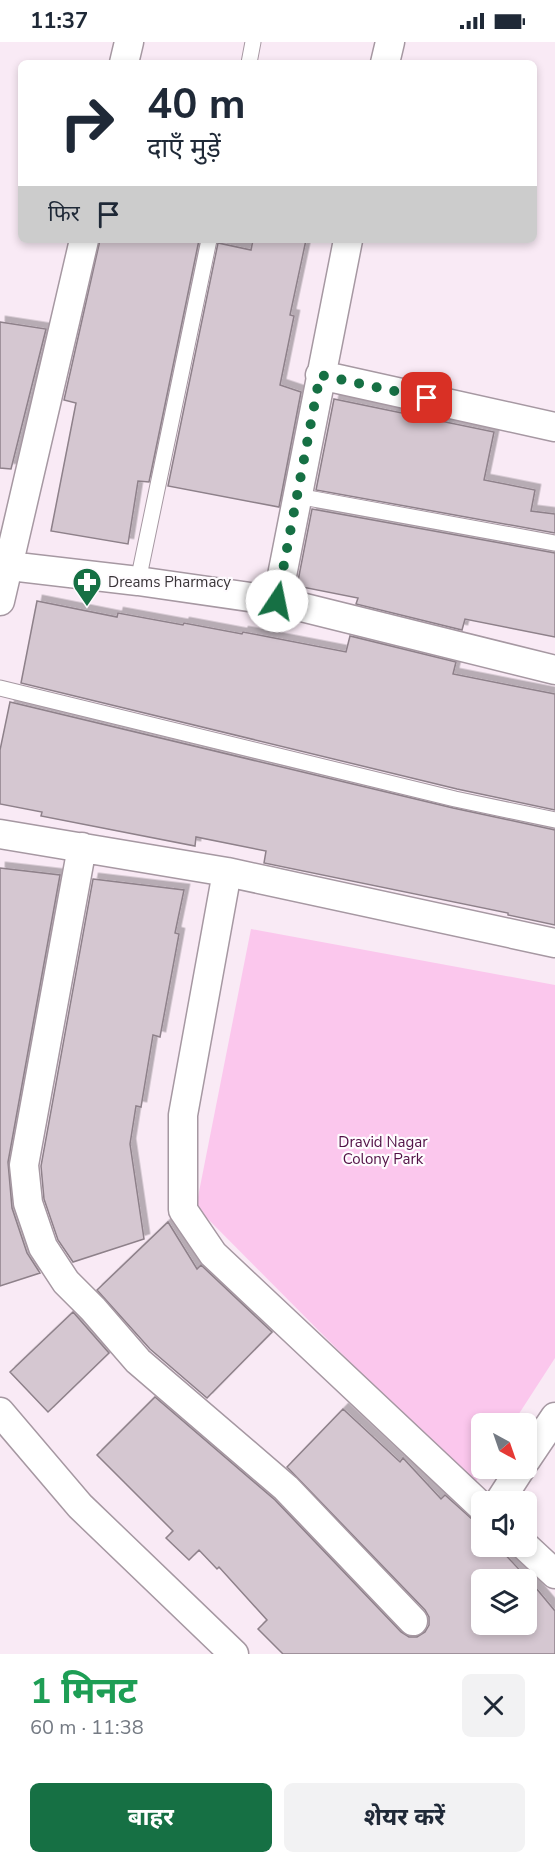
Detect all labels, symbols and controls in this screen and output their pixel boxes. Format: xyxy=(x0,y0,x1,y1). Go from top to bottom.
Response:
text: 11:37 xyxy=(30,6,88,36)
text: 40 m xyxy=(147,76,246,133)
icon: right xyxy=(48,84,126,162)
text: दाएँ मुड़ें xyxy=(147,130,221,167)
icon: arrive xyxy=(92,198,125,231)
text: फिर xyxy=(48,199,80,229)
pin xyxy=(401,372,452,423)
icon: arrive xyxy=(410,381,443,414)
pharmacy icon: Dreams Pharmacy xyxy=(71,566,103,608)
position arrow xyxy=(245,569,309,633)
place label: Dreams Pharmacy xyxy=(108,572,231,592)
park label: Dravid Nagar Colony Park xyxy=(338,1132,428,1169)
north arrow xyxy=(471,1413,537,1479)
map controls xyxy=(471,1413,537,1635)
button: sound xyxy=(471,1491,537,1557)
button: layers xyxy=(471,1569,537,1635)
text: 1 मिनट xyxy=(30,1667,137,1716)
button: close xyxy=(462,1674,525,1737)
text: 60 m · 11:38 xyxy=(30,1714,144,1741)
button: बाहर xyxy=(30,1783,272,1852)
button: शेयर करें xyxy=(284,1783,525,1852)

